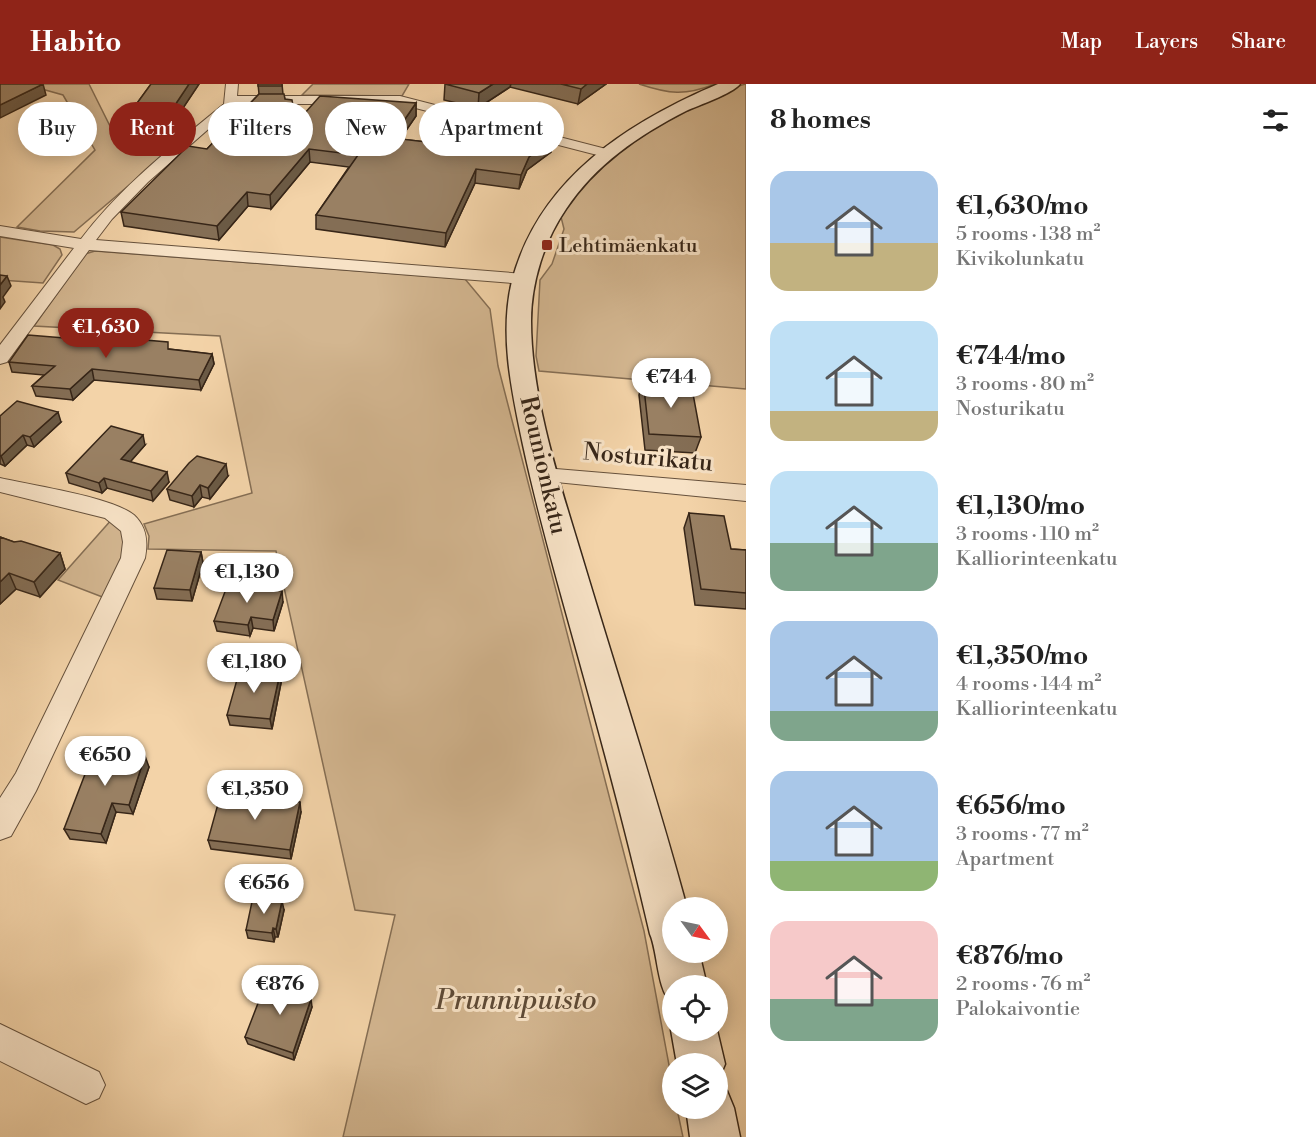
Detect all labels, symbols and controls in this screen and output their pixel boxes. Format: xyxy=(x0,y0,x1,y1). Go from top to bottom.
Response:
text: Habito xyxy=(30,25,121,60)
text: Map xyxy=(1061,29,1102,55)
text: Layers xyxy=(1135,29,1198,55)
text: Share xyxy=(1231,29,1286,55)
chip: Buy xyxy=(18,102,97,156)
chip: Rent xyxy=(109,102,196,156)
chip: Filters xyxy=(208,102,313,156)
chip: New xyxy=(325,102,407,156)
chip: Apartment xyxy=(419,102,564,156)
text: 8 homes xyxy=(770,104,871,136)
icon: filters xyxy=(1259,104,1292,137)
text: €1,630/mo xyxy=(956,190,1089,222)
icon: home xyxy=(818,195,890,267)
text: 5 rooms · 138 m² xyxy=(956,222,1100,247)
place label: Lehtimäenkatu xyxy=(559,234,698,259)
marker: Lehtimäenkatu xyxy=(540,238,554,252)
text: Kivikolunkatu xyxy=(956,247,1084,272)
pin: €1,630 xyxy=(57,308,155,359)
text: €1,630 xyxy=(72,315,140,340)
text: €744/mo xyxy=(956,340,1066,372)
icon: home xyxy=(818,345,890,417)
pin: €744 xyxy=(635,358,707,409)
text: €744 xyxy=(646,365,696,390)
text: 3 rooms · 80 m² xyxy=(956,372,1094,397)
street label: Rounionkatu xyxy=(513,393,574,538)
text: Nosturikatu xyxy=(956,397,1065,422)
street label: Nosturikatu xyxy=(582,437,714,479)
text: €1,130/mo xyxy=(956,490,1085,522)
icon: home xyxy=(818,495,890,567)
text: 3 rooms · 110 m² xyxy=(956,522,1099,547)
text: Kalliorinteenkatu xyxy=(956,547,1117,572)
pin: €1,130 xyxy=(198,553,296,604)
text: €1,130 xyxy=(214,560,280,585)
text: €1,350/mo xyxy=(956,640,1088,672)
pin: €1,180 xyxy=(205,643,303,694)
icon: home xyxy=(818,645,890,717)
text: €1,180 xyxy=(221,650,287,675)
text: 4 rooms · 144 m² xyxy=(956,672,1101,697)
text: Kalliorinteenkatu xyxy=(956,697,1117,722)
pin: €650 xyxy=(69,736,141,787)
text: €650 xyxy=(79,743,131,768)
pin: €1,350 xyxy=(206,770,304,821)
text: €1,350 xyxy=(221,777,289,802)
text: €656/mo xyxy=(956,790,1066,822)
icon: home xyxy=(818,795,890,867)
text: 3 rooms · 77 m² xyxy=(956,822,1089,847)
text: Apartment xyxy=(956,847,1054,872)
pin: €656 xyxy=(228,864,300,915)
text: €656 xyxy=(239,871,289,896)
north arrow xyxy=(662,897,728,963)
map controls xyxy=(662,897,728,1119)
text: €876/mo xyxy=(956,940,1063,972)
icon: home xyxy=(818,945,890,1017)
pin: €876 xyxy=(244,965,316,1016)
text: €876 xyxy=(256,972,304,997)
text: 2 rooms · 76 m² xyxy=(956,972,1090,997)
button: locate xyxy=(662,975,728,1041)
park label: Prunnipuisto xyxy=(434,983,597,1018)
text: Palokaivontie xyxy=(956,997,1080,1022)
button: layers xyxy=(662,1053,728,1119)

